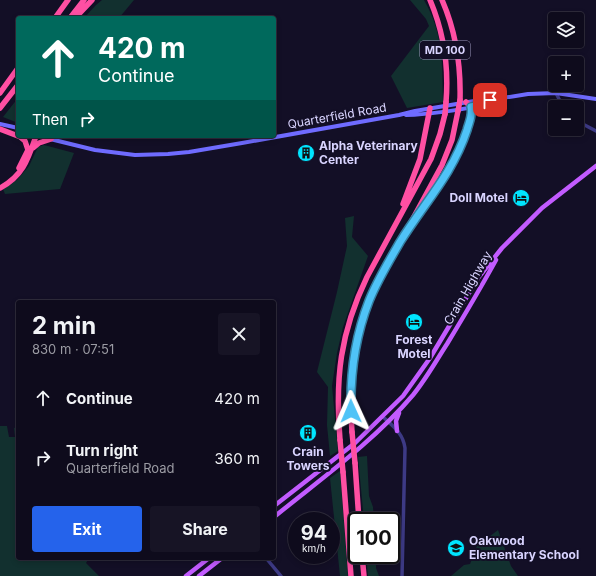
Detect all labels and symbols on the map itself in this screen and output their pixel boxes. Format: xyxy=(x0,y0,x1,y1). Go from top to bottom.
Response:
road number: MD 100 xyxy=(420,41,470,59)
pin xyxy=(473,83,507,117)
street label: Quarterfield Road xyxy=(286,99,388,132)
place label: Alpha Veterinary Center xyxy=(319,138,419,167)
building icon: Alpha Veterinary Center xyxy=(296,143,316,163)
hotel icon: Doll Motel xyxy=(511,188,531,208)
place label: Doll Motel xyxy=(449,190,508,205)
street label: Crain Highway xyxy=(440,248,495,327)
hotel icon: Forest Motel xyxy=(404,312,424,332)
place label: Forest Motel xyxy=(396,332,433,361)
position arrow xyxy=(330,390,372,432)
building icon: Crain Towers xyxy=(298,423,318,443)
place label: Crain Towers xyxy=(286,444,330,473)
speed limit sign: 100 xyxy=(348,512,400,564)
place label: Oakwood Elementary School xyxy=(469,533,579,562)
school or university icon: Oakwood Elementary School xyxy=(446,538,466,558)

